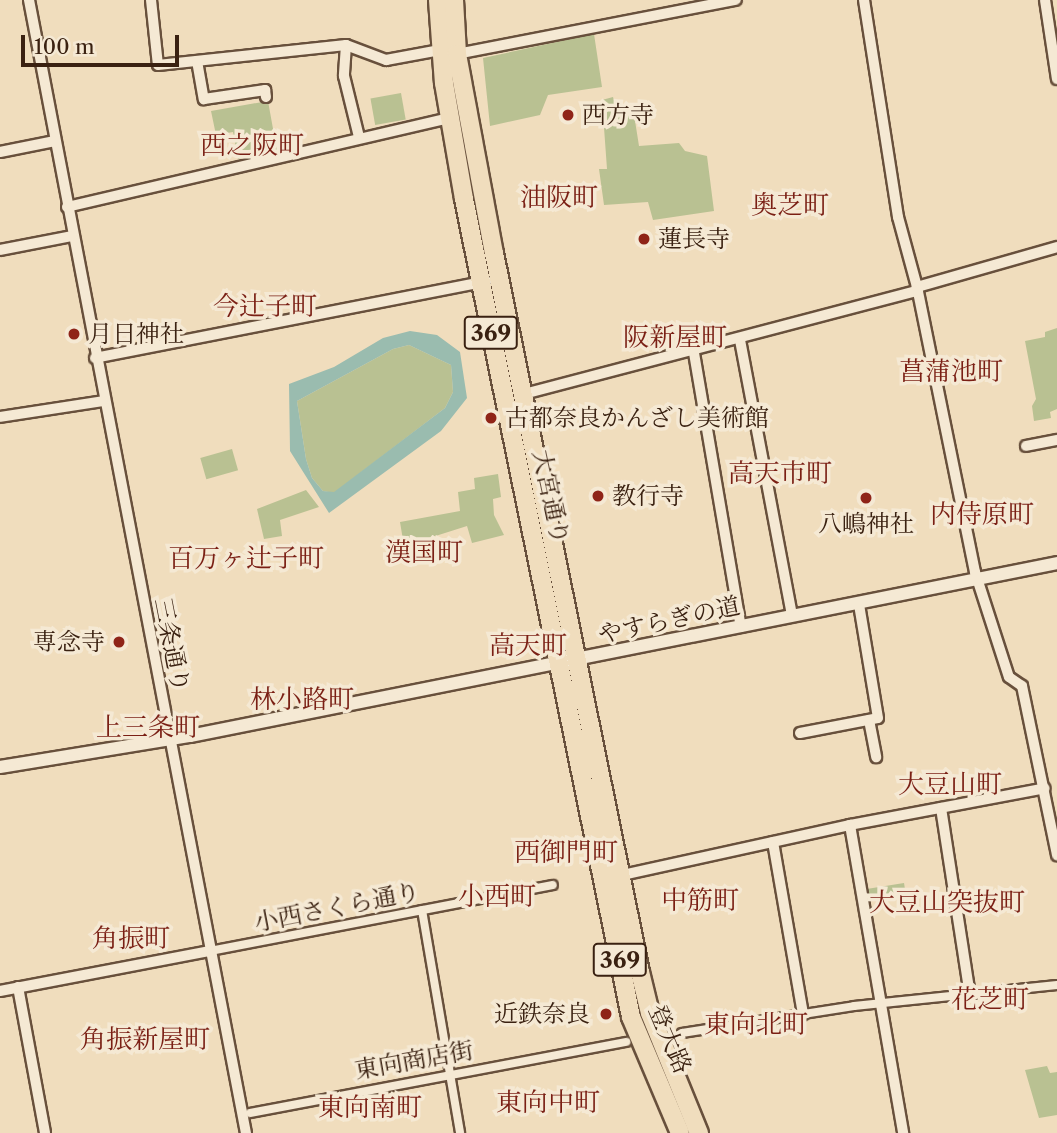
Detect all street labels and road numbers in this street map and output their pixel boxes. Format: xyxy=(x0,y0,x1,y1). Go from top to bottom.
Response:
road number: 369 xyxy=(463,314,519,352)
street label: 大宮通り xyxy=(527,447,575,547)
street label: やすらぎの道 xyxy=(596,591,742,649)
street label: 三条通り xyxy=(149,595,195,695)
street label: 小西さくら通り xyxy=(252,877,422,937)
road number: 369 xyxy=(592,940,648,979)
street label: 登大路 xyxy=(643,1000,697,1078)
street label: 東向商店街 xyxy=(352,1035,476,1085)

